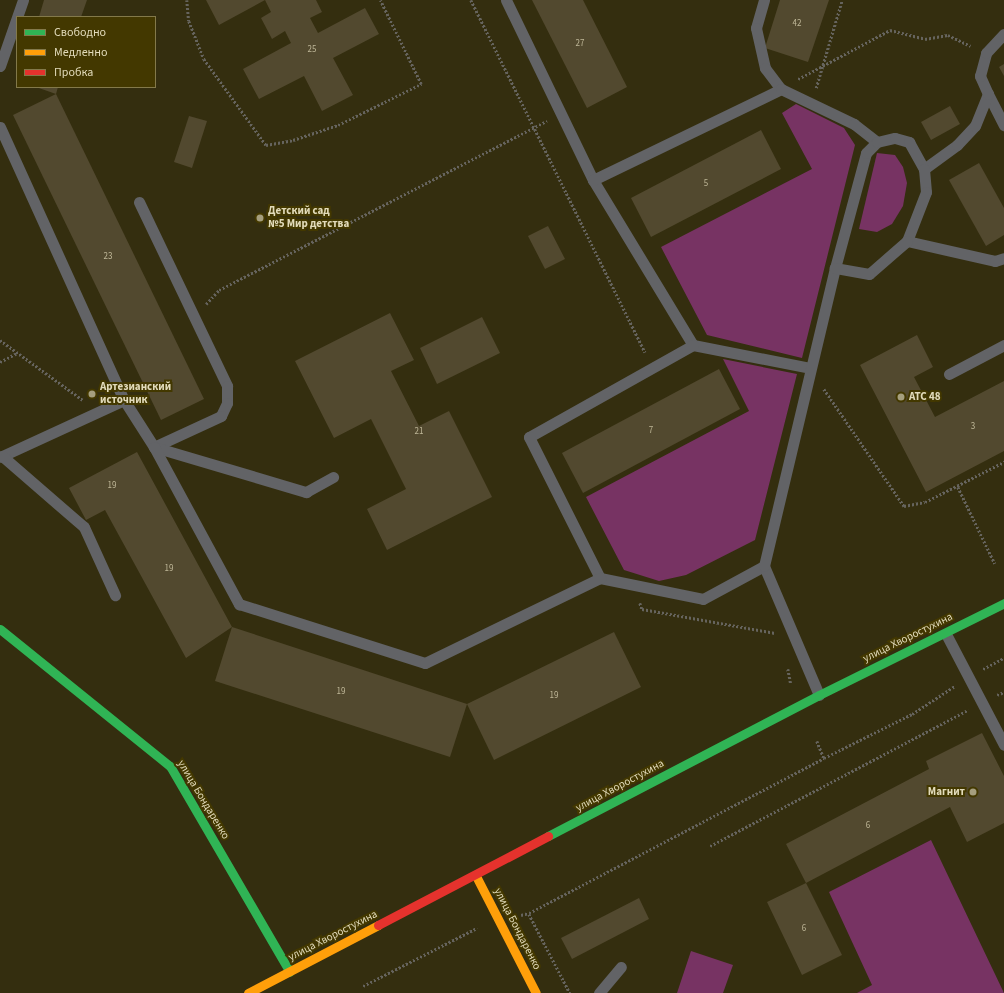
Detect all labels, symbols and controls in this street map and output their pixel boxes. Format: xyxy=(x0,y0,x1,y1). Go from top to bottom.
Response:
legend xyxy=(16,16,156,88)
house number: 42 xyxy=(793,19,801,29)
text: Свободно xyxy=(54,24,106,41)
house number: 27 xyxy=(576,39,584,49)
text: Медленно xyxy=(54,44,108,61)
house number: 25 xyxy=(308,45,316,55)
text: Пробка xyxy=(54,64,93,81)
house number: 5 xyxy=(704,179,708,189)
place label: Детский сад №5 Мир детства xyxy=(268,205,349,231)
marker: Детский сад №5 Мир детства xyxy=(255,213,265,223)
house number: 23 xyxy=(104,252,112,262)
place label: Артезианский источник xyxy=(100,381,171,407)
marker: Артезианский источник xyxy=(87,389,97,399)
place label: АТС 48 xyxy=(909,390,941,404)
marker: АТС 48 xyxy=(896,392,906,402)
house number: 3 xyxy=(971,422,975,432)
house number: 7 xyxy=(649,426,653,436)
house number: 21 xyxy=(415,427,423,437)
house number: 19 xyxy=(108,481,116,491)
house number: 19 xyxy=(165,564,173,574)
street label: улица Хворостухина xyxy=(861,611,955,665)
house number: 19 xyxy=(337,687,345,697)
house number: 19 xyxy=(550,691,558,701)
street label: улица Хворостухина xyxy=(574,757,666,815)
street label: улица Бондаренко xyxy=(174,758,232,842)
place label: Магнит xyxy=(928,785,965,799)
marker: Магнит xyxy=(968,787,978,797)
house number: 6 xyxy=(866,821,870,831)
street label: улица Бондаренко xyxy=(491,886,543,972)
street label: улица Хворостухина xyxy=(286,908,380,964)
house number: 6 xyxy=(802,924,806,934)

